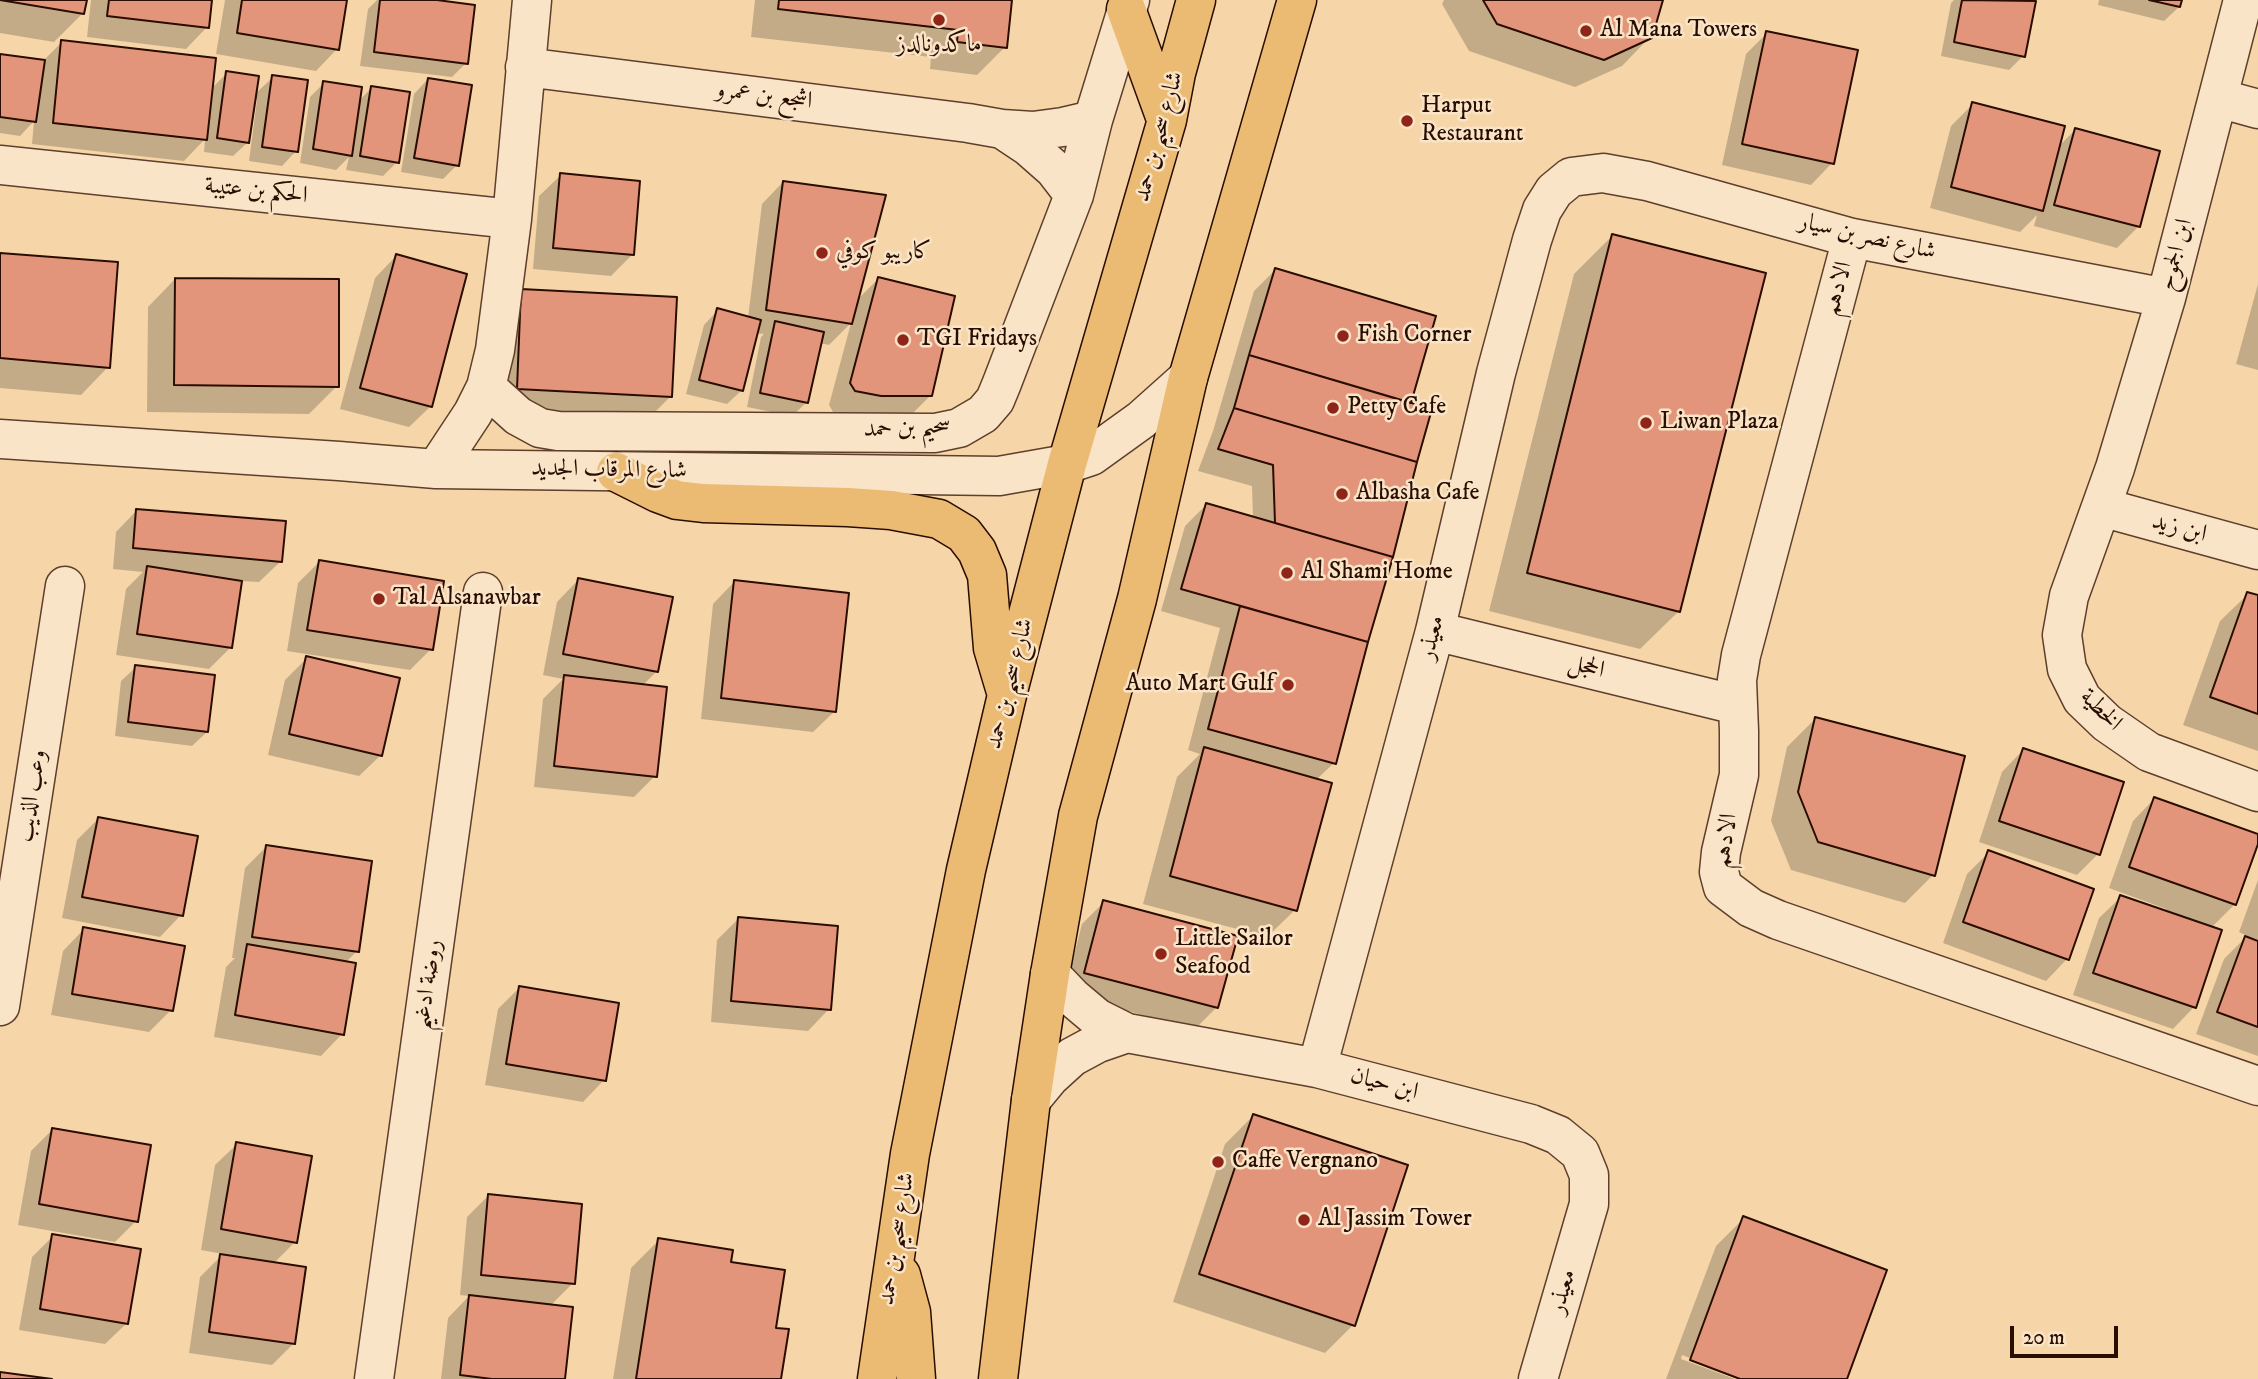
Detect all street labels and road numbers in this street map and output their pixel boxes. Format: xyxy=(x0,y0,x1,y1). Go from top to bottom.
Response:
street label: شارع سحيم بن حمد xyxy=(1129,69,1191,205)
street label: اشجع بن عمرو xyxy=(714,77,814,117)
street label: الحكم بن عتيبة xyxy=(203,172,309,212)
street label: شارع نصر بن سيار xyxy=(1796,208,1938,268)
street label: ابن الجموح xyxy=(2154,216,2200,294)
street label: الادهم xyxy=(1818,259,1860,319)
street label: سحيم بن حمد xyxy=(863,412,951,446)
street label: شارع المرقاب الجديد xyxy=(531,455,687,487)
street label: ابن زيد xyxy=(2148,508,2210,550)
street label: معيذر xyxy=(1414,613,1452,663)
street label: شارع سحيم بن حمد xyxy=(981,615,1041,753)
street label: الحجل xyxy=(1565,650,1607,686)
street label: الخطية xyxy=(2073,684,2127,738)
street label: وعب الذيب xyxy=(11,748,55,844)
street label: الادهم xyxy=(1709,812,1745,870)
street label: روضة ادغيم xyxy=(408,938,450,1032)
street label: ابن حيان xyxy=(1347,1062,1421,1108)
street label: شارع سحيم بن حمد xyxy=(873,1171,923,1307)
street label: معيذر xyxy=(1544,1266,1584,1318)

